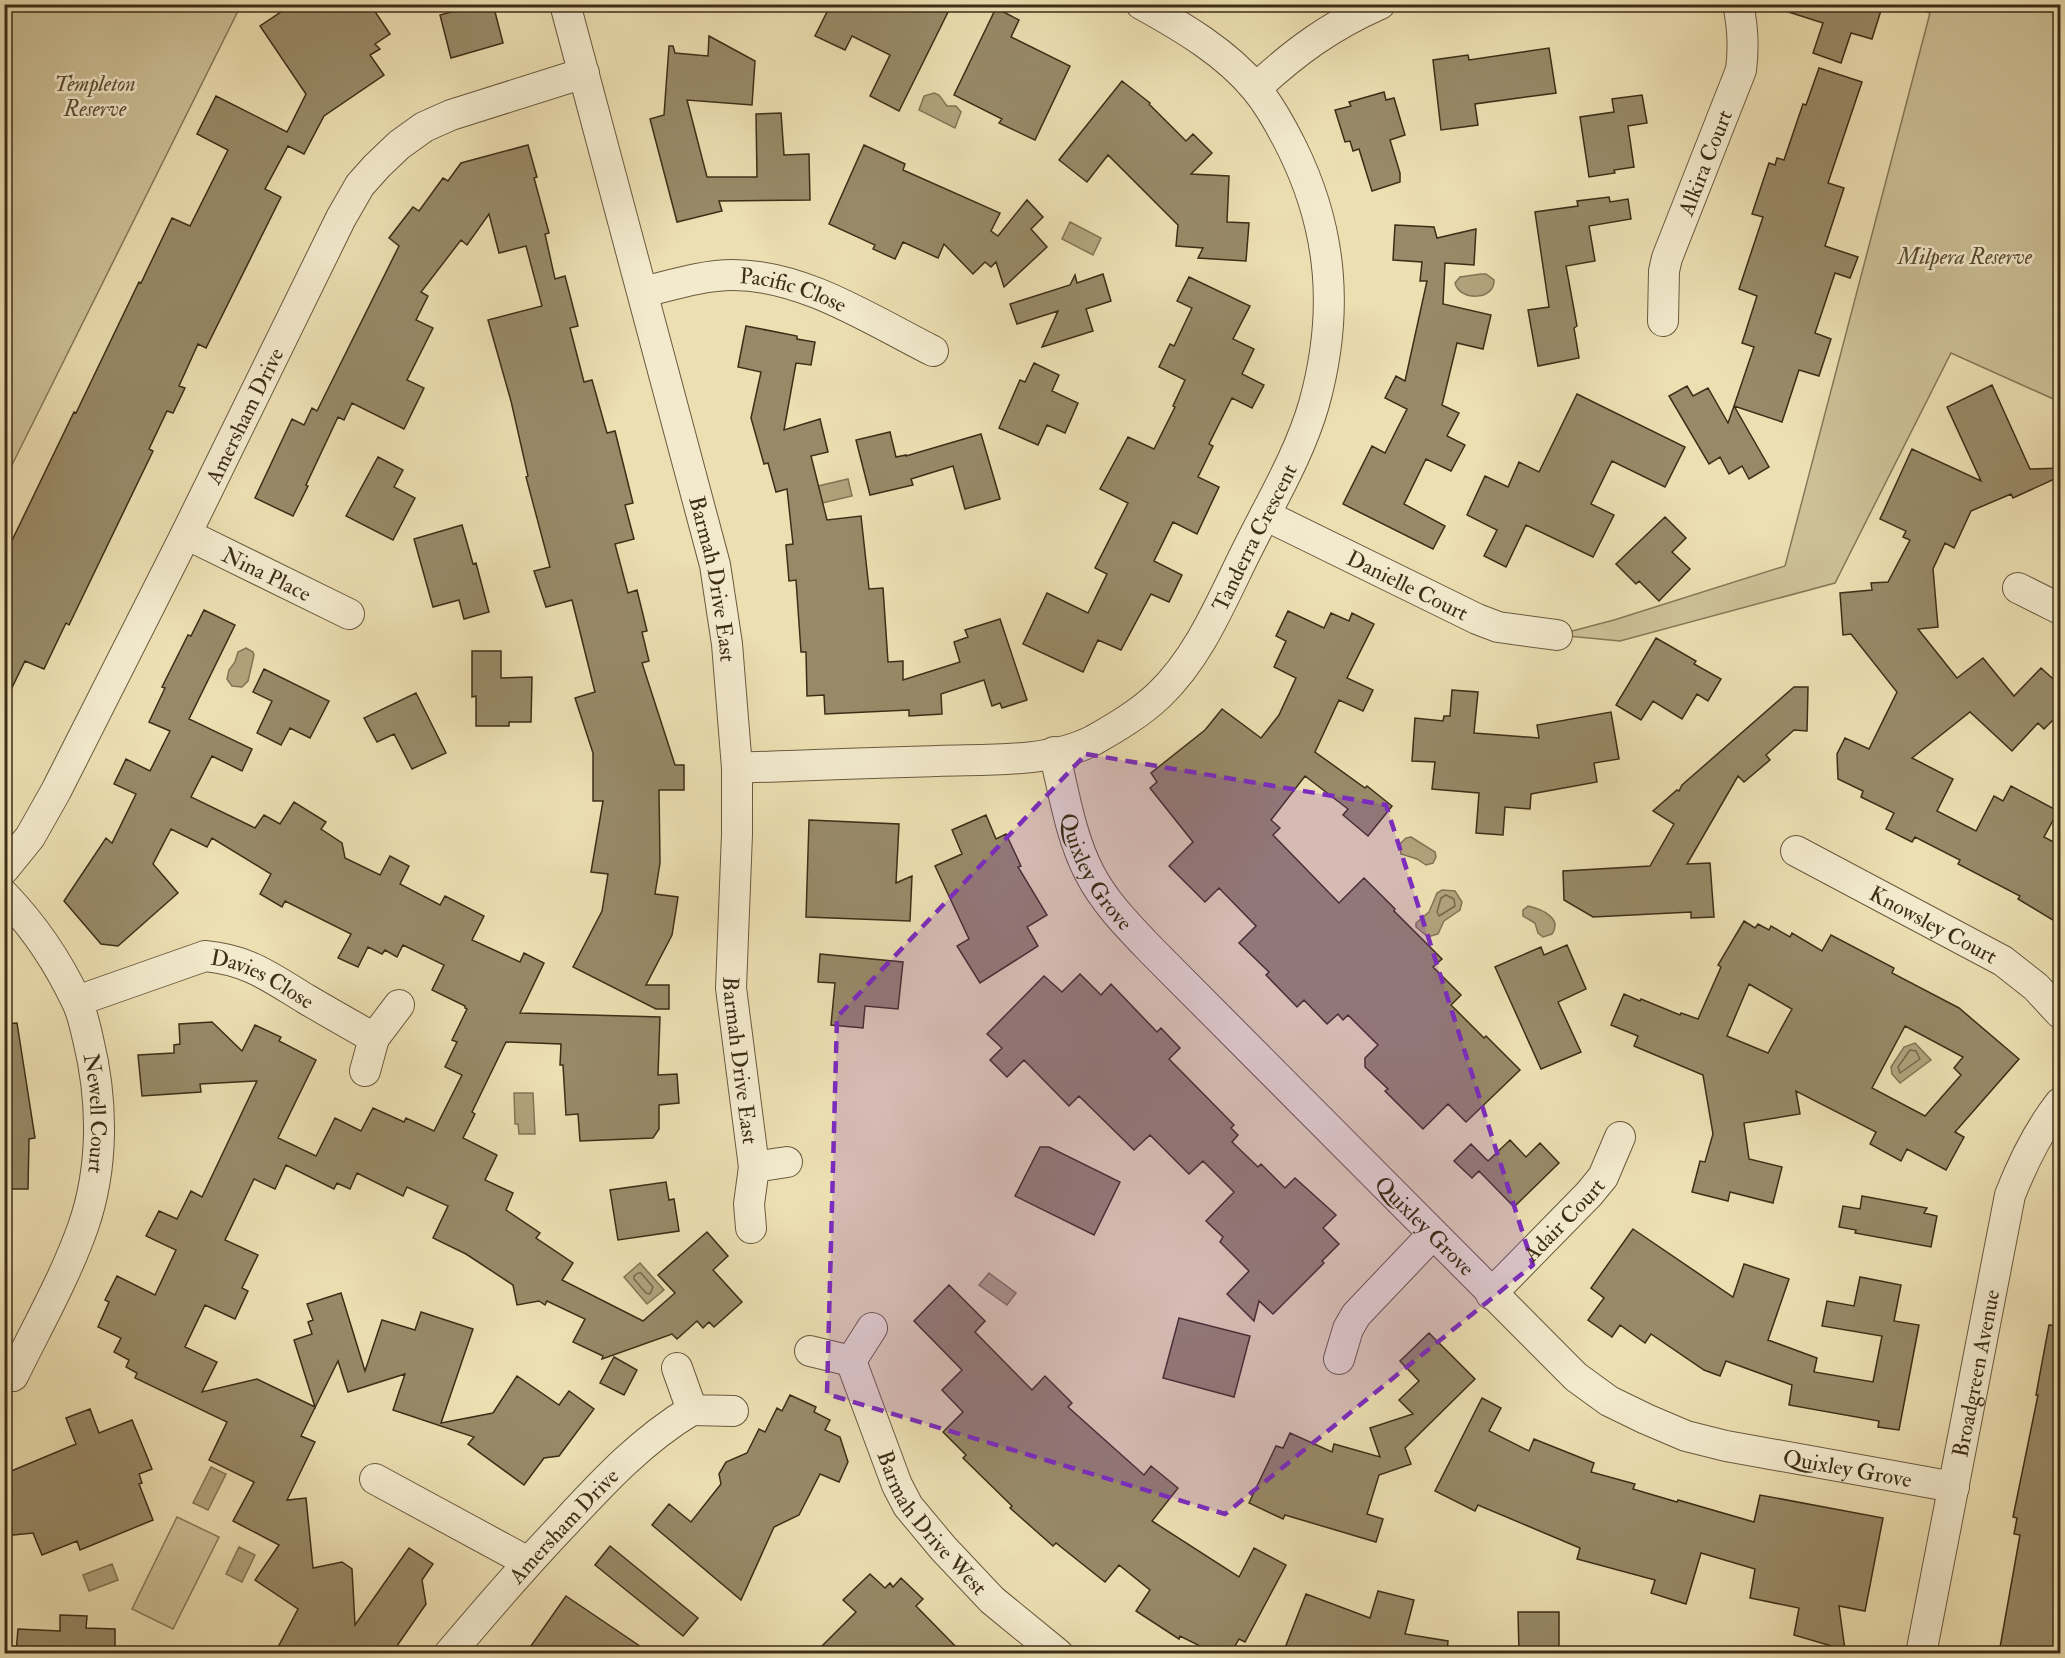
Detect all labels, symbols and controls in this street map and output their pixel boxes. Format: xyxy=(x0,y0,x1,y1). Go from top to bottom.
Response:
park label: Templeton Reserve xyxy=(54,70,136,123)
street label: Alkira Court xyxy=(1672,106,1739,221)
park label: Milpera Reserve xyxy=(1896,243,2033,271)
street label: Pacific Close xyxy=(739,262,851,319)
street label: Amersham Drive xyxy=(199,343,290,490)
street label: Tanderra Crescent xyxy=(1206,460,1304,616)
street label: Barmah Drive East xyxy=(682,493,741,663)
street label: Nina Place xyxy=(217,541,316,608)
street label: Danielle Court xyxy=(1342,544,1473,628)
street label: Quixley Grove xyxy=(1054,810,1138,937)
street label: Knowsley Court xyxy=(1865,880,2002,970)
street label: Davies Close xyxy=(208,944,319,1016)
street label: Barmah Drive East xyxy=(716,976,764,1146)
street label: Newell Court xyxy=(77,1051,112,1175)
street label: Quixley Grove xyxy=(1369,1170,1480,1282)
street label: Adair Court xyxy=(1517,1173,1611,1269)
street label: Broadgreen Avenue xyxy=(1946,1287,2006,1460)
street label: Quixley Grove xyxy=(1781,1444,1914,1494)
street label: Barmah Drive West xyxy=(870,1447,993,1601)
street label: Amersham Drive xyxy=(502,1462,625,1591)

